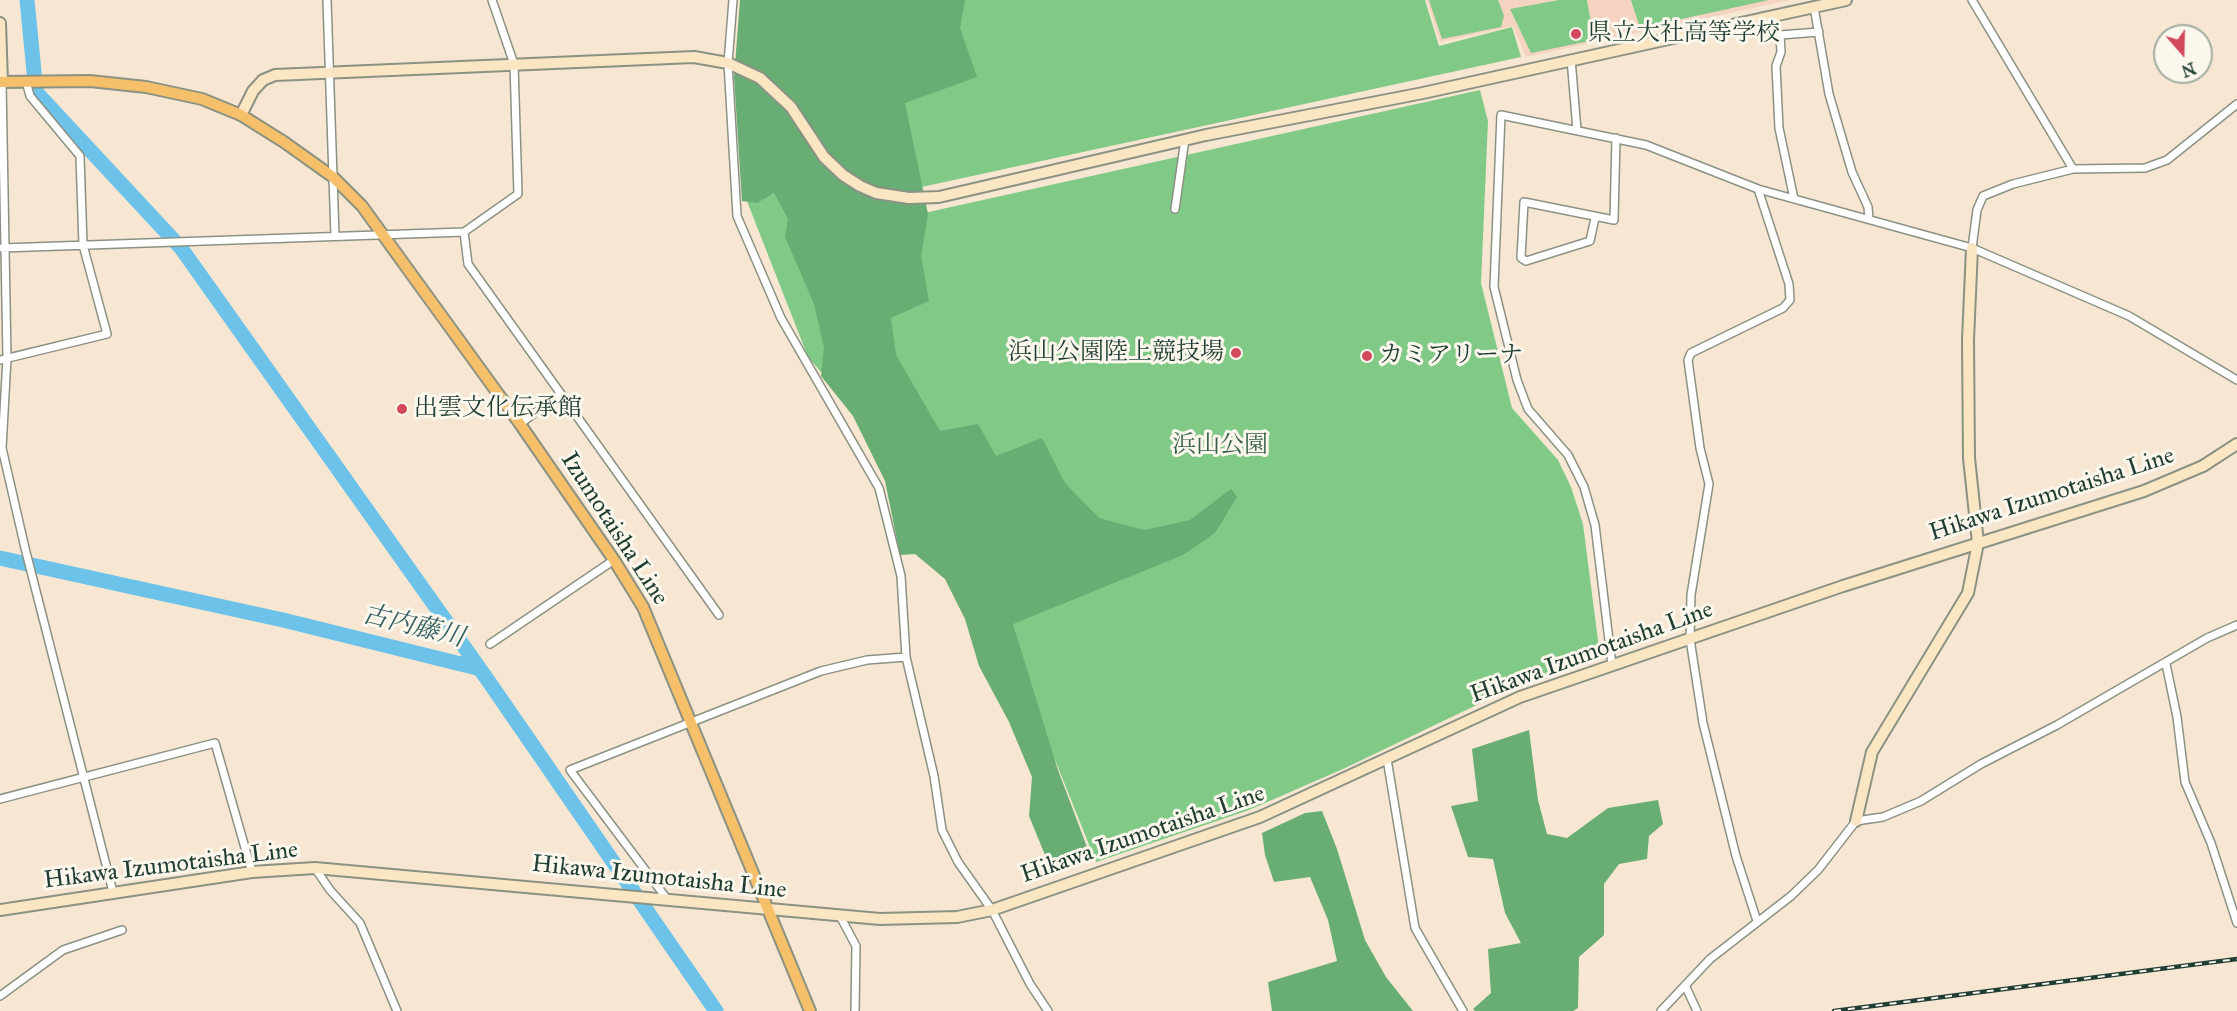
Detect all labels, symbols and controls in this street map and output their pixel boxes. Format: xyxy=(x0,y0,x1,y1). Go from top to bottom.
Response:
place label: 県立大社高等学校 xyxy=(1588,20,1780,48)
north arrow xyxy=(2153,24,2213,84)
marker: 県立大社高等学校 xyxy=(1569,27,1583,41)
text: N xyxy=(2179,58,2198,81)
place label: 浜山公園陸上競技場 xyxy=(1008,339,1224,367)
place label: カミアリーナ xyxy=(1379,342,1523,370)
marker: 浜山公園陸上競技場 xyxy=(1229,346,1243,360)
marker: カミアリーナ xyxy=(1360,349,1374,363)
place label: 出雲文化伝承館 xyxy=(414,395,582,423)
marker: 出雲文化伝承館 xyxy=(395,402,409,416)
park label: 浜山公園 xyxy=(1172,432,1268,460)
street label: Hikawa Izumotaisha Line xyxy=(1926,442,2178,548)
street label: Izumotaisha Line xyxy=(554,447,674,611)
street label: Hikawa Izumotaisha Line xyxy=(1467,596,1717,710)
water label: 古内藤川 xyxy=(359,599,467,655)
street label: Hikawa Izumotaisha Line xyxy=(1017,780,1269,890)
street label: Hikawa Izumotaisha Line xyxy=(42,836,300,896)
street label: Hikawa Izumotaisha Line xyxy=(530,850,788,906)

